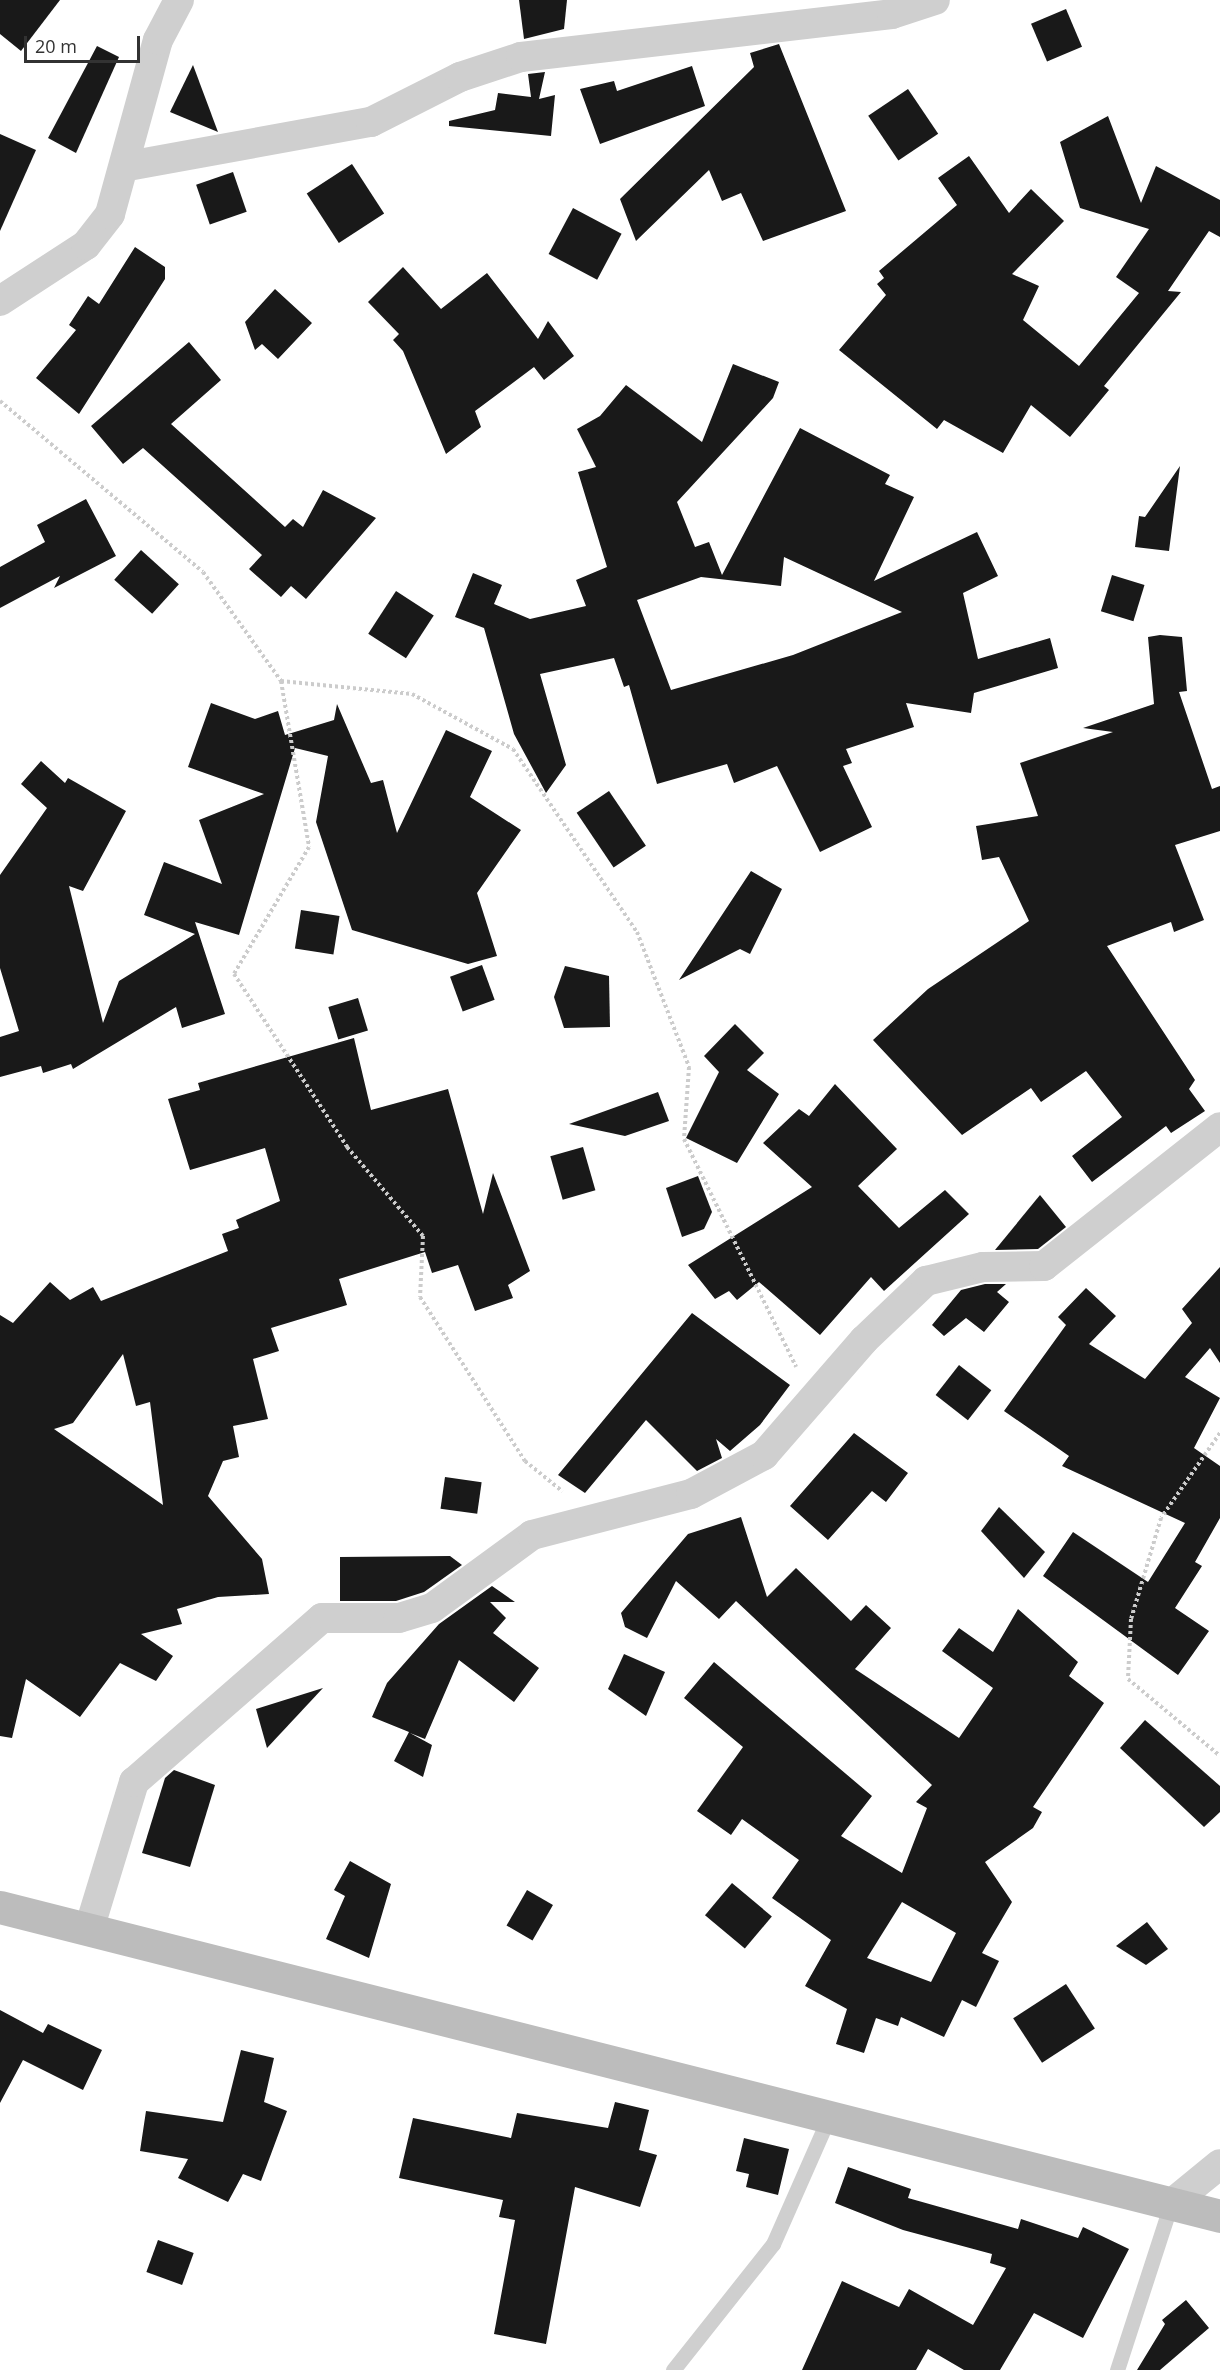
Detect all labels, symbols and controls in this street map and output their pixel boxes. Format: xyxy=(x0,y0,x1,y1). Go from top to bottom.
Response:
scale bar xyxy=(27,24,142,62)
text: 20 m xyxy=(35,34,77,58)

